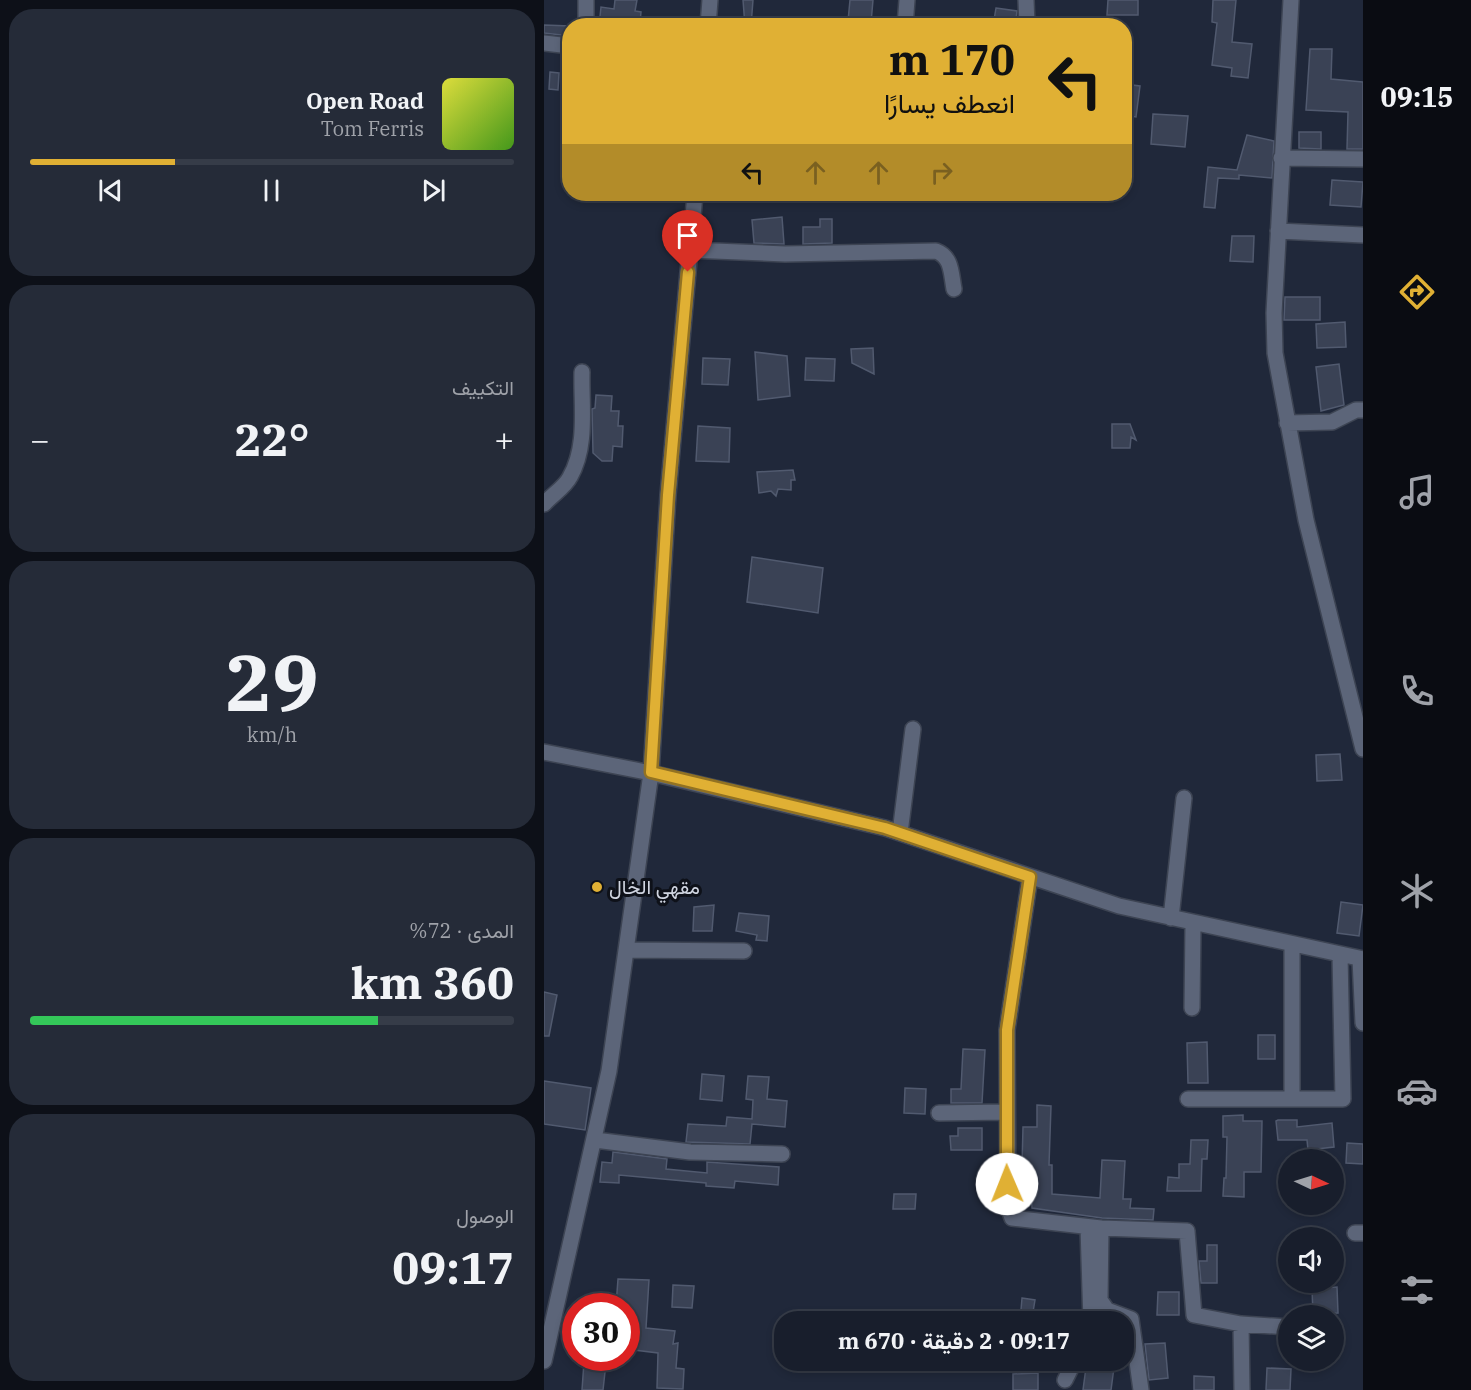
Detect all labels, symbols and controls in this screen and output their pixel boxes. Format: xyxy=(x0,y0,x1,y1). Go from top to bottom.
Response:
text: 170 m xyxy=(889,32,1015,87)
icon: left xyxy=(1036,42,1114,120)
text: 09:15 xyxy=(1381,79,1454,114)
text: انعطف يسارًا xyxy=(884,85,1015,120)
text: Open Road xyxy=(306,86,424,115)
text: Tom Ferris xyxy=(321,115,424,142)
icon: left xyxy=(736,156,769,189)
icon: ahead xyxy=(799,156,832,189)
icon: ahead xyxy=(862,156,895,189)
icon: right xyxy=(925,156,958,189)
icon: previous xyxy=(94,174,127,207)
icon: pause xyxy=(255,174,288,207)
icon: next xyxy=(417,174,450,207)
pin xyxy=(662,210,713,272)
icon: arrive xyxy=(671,219,704,252)
icon: directions xyxy=(1396,271,1438,313)
text: التكييف xyxy=(452,374,514,401)
text: 22° xyxy=(234,410,310,468)
text: − xyxy=(30,418,50,461)
text: + xyxy=(494,418,514,461)
icon: music xyxy=(1396,471,1438,513)
text: 29 xyxy=(225,631,319,732)
icon: phone xyxy=(1396,670,1438,712)
text: km/h xyxy=(247,721,297,748)
icon: climate xyxy=(1396,870,1438,912)
place label: مقهي الخال xyxy=(609,873,700,904)
marker: مقهي الخال xyxy=(590,880,604,894)
text: المدى · 72% xyxy=(409,917,514,944)
text: 360 km xyxy=(351,953,514,1011)
icon: car xyxy=(1396,1070,1438,1112)
north arrow xyxy=(1278,1149,1344,1215)
map controls xyxy=(1278,1149,1344,1371)
position arrow xyxy=(975,1152,1039,1216)
text: الوصول xyxy=(456,1202,514,1229)
button: sound xyxy=(1278,1227,1344,1293)
text: 09:17 xyxy=(392,1238,514,1296)
icon: filters xyxy=(1396,1269,1438,1311)
speed limit sign: 30 xyxy=(562,1293,640,1371)
button: layers xyxy=(1278,1305,1344,1371)
text: 09:17 · 2 دقيقة · 670 m xyxy=(838,1326,1070,1355)

